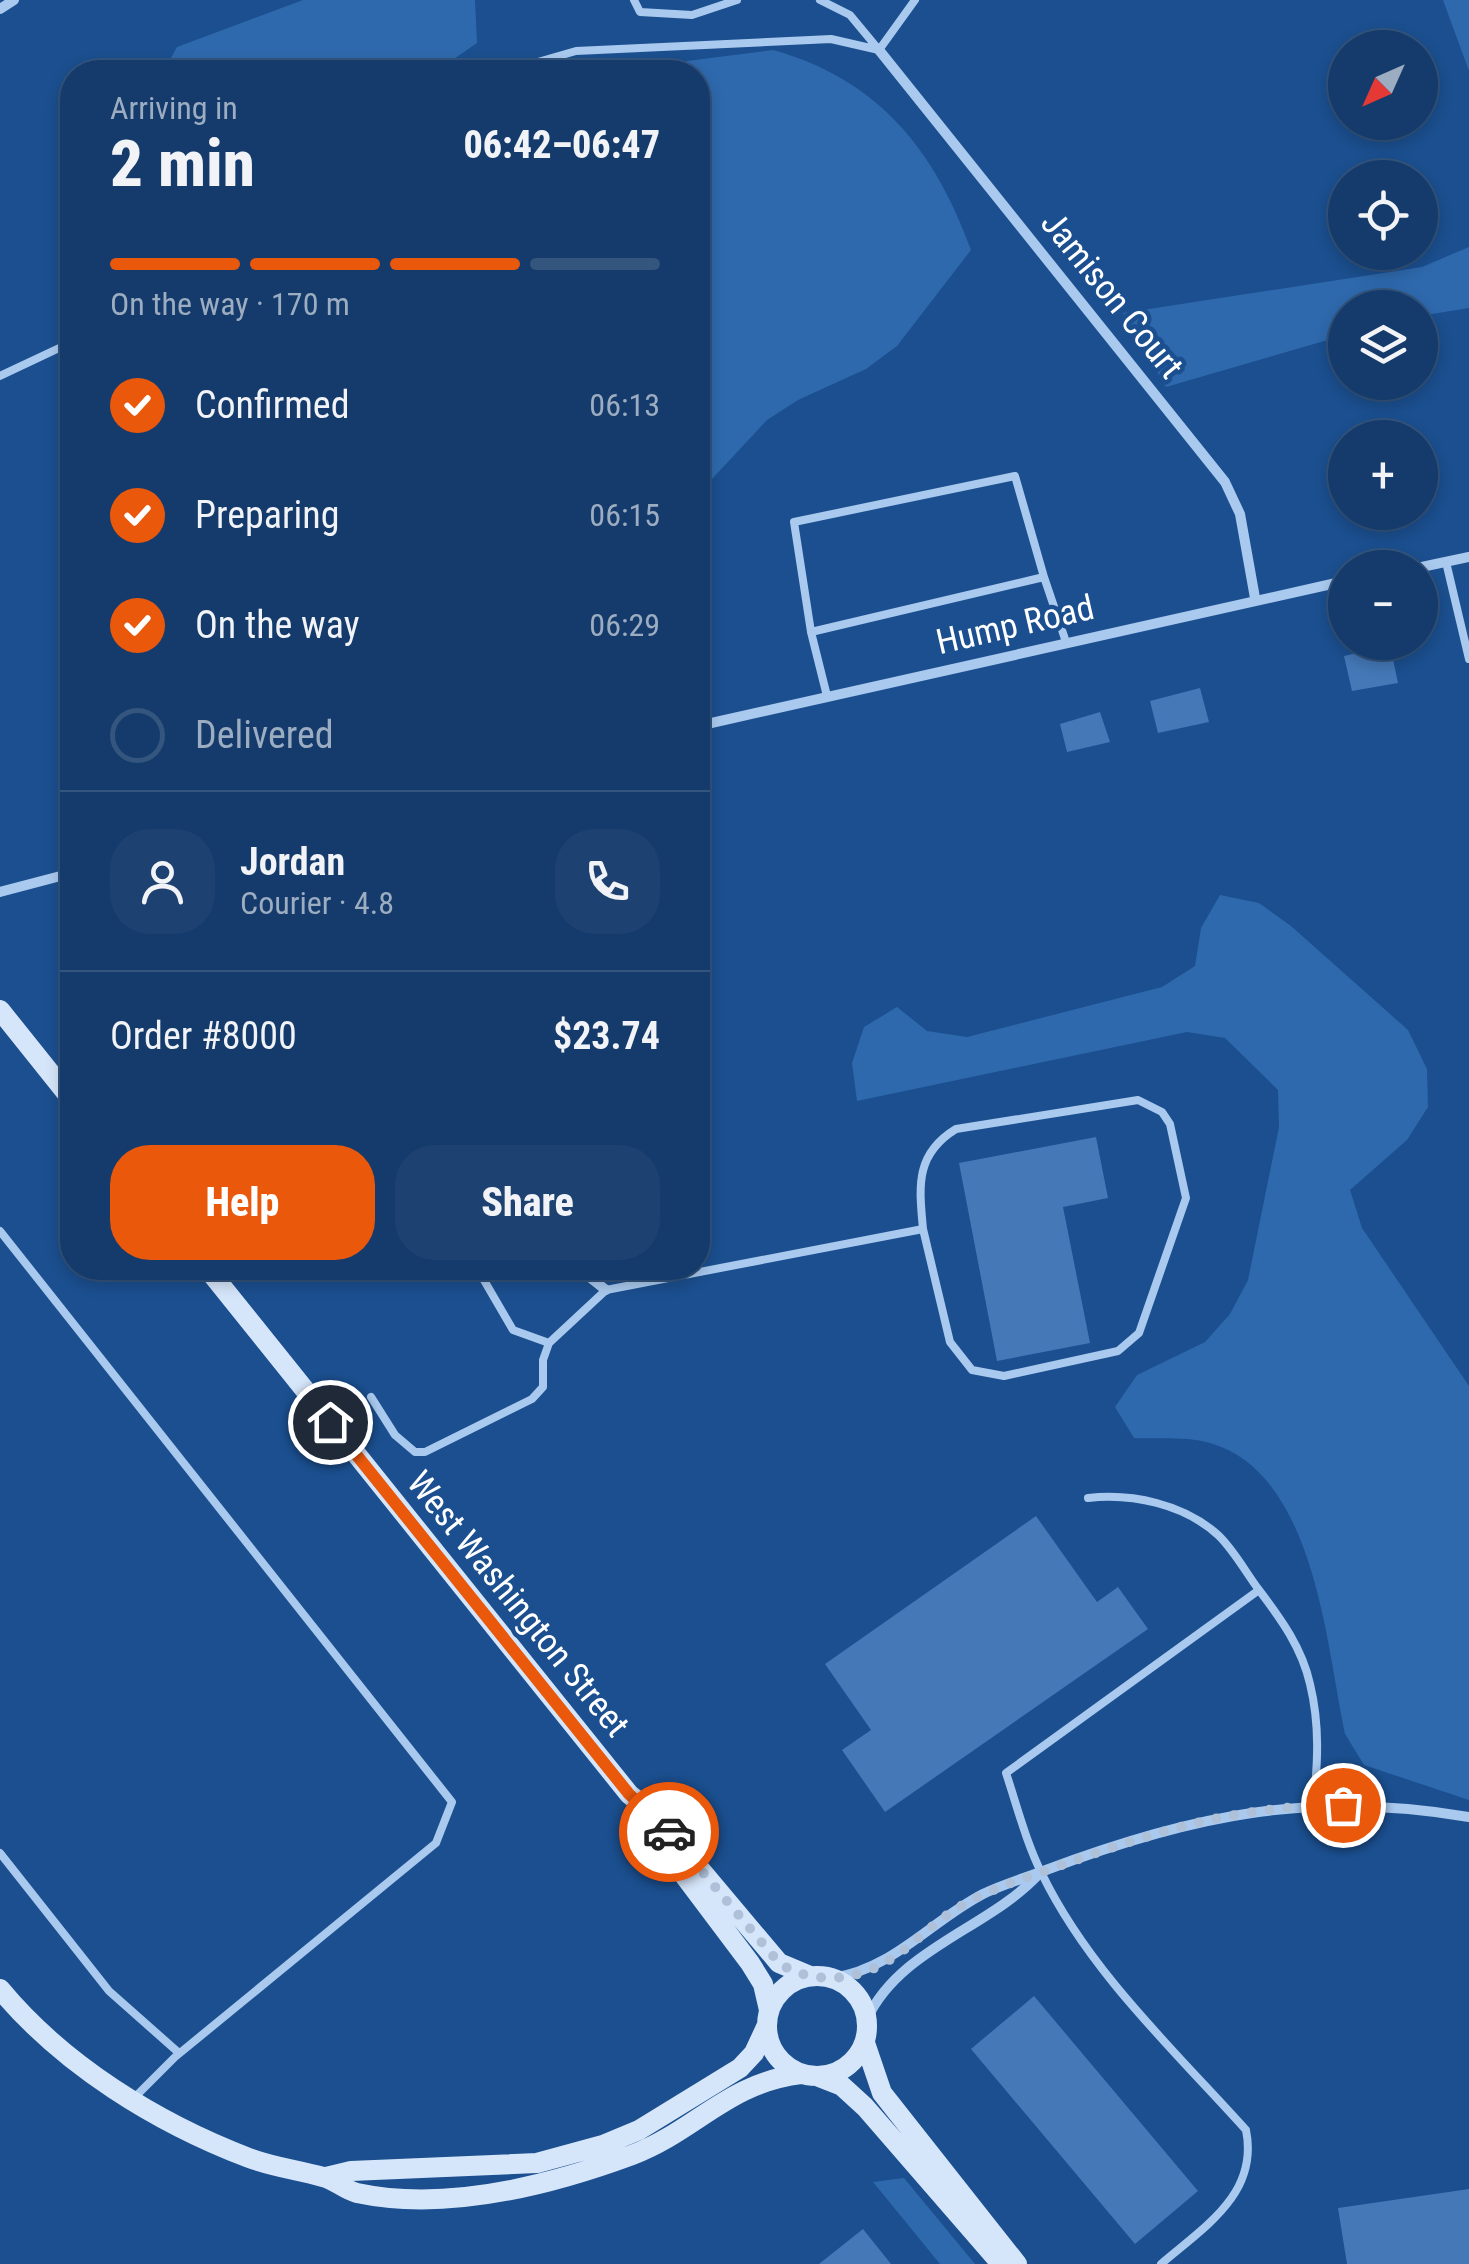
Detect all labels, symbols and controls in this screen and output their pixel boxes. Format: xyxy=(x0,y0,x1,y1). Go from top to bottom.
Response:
north arrow xyxy=(1328,30,1438,140)
map controls xyxy=(1328,30,1438,660)
text: Arriving in xyxy=(110,89,238,127)
text: 06:42–06:47 xyxy=(463,123,660,167)
text: 2 min xyxy=(110,126,255,202)
button: locate xyxy=(1328,160,1438,270)
street label: Jamison Court xyxy=(1032,203,1192,387)
text: On the way · 170 m xyxy=(110,285,350,323)
button: layers xyxy=(1328,290,1438,400)
icon: check xyxy=(110,378,165,433)
text: Confirmed xyxy=(195,383,350,427)
text: 06:13 xyxy=(589,386,660,424)
button: + xyxy=(1328,420,1438,530)
icon: check xyxy=(110,488,165,543)
text: Preparing xyxy=(195,493,340,537)
text: 06:15 xyxy=(589,496,660,534)
button: − xyxy=(1328,550,1438,660)
street label: Hump Road xyxy=(932,587,1098,663)
icon: check xyxy=(110,598,165,653)
text: On the way xyxy=(195,603,360,647)
text: 06:29 xyxy=(589,606,660,644)
text: Delivered xyxy=(195,713,334,757)
button: person xyxy=(110,829,215,934)
button: phone xyxy=(555,829,660,934)
text: Jordan xyxy=(240,840,345,884)
text: Courier · 4.8 xyxy=(240,884,394,922)
text: Order #8000 xyxy=(110,1014,297,1058)
text: $23.74 xyxy=(553,1014,660,1058)
button: Help xyxy=(110,1145,375,1260)
button: Share xyxy=(395,1145,660,1260)
pin xyxy=(288,1380,373,1465)
icon: home xyxy=(303,1395,358,1450)
street label: West Washington Street xyxy=(398,1463,638,1745)
pin xyxy=(1301,1763,1386,1848)
icon: bag xyxy=(1316,1778,1371,1833)
courier xyxy=(619,1782,719,1882)
icon: car xyxy=(642,1805,697,1860)

